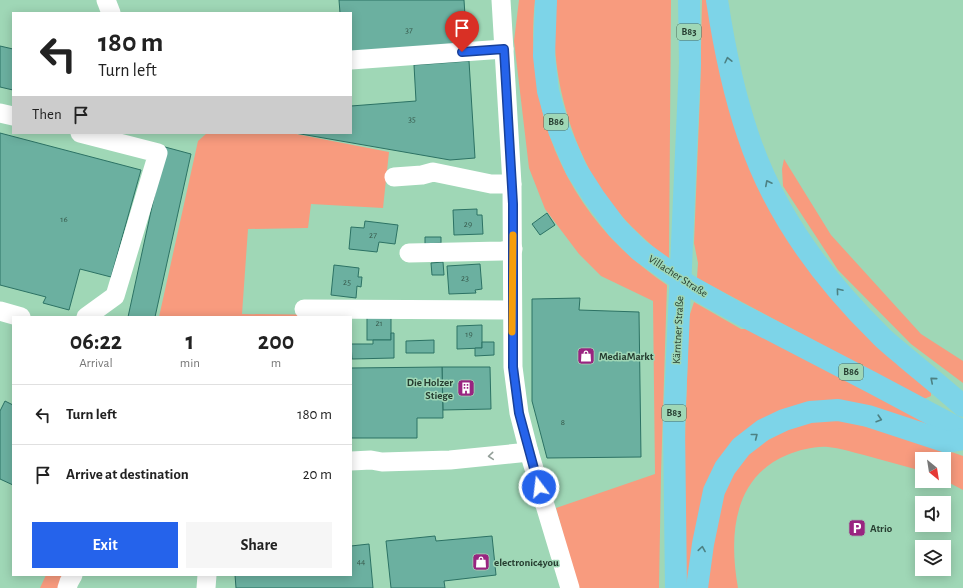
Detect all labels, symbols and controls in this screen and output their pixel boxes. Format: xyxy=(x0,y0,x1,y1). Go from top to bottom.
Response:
pin xyxy=(445,11,479,52)
icon: arrive xyxy=(451,17,473,39)
road number: B83 xyxy=(677,24,701,40)
house number: 37 xyxy=(405,26,413,35)
icon: left xyxy=(32,28,84,80)
text: 180 m xyxy=(98,29,163,57)
one-way arrow xyxy=(724,57,732,63)
text: Turn left xyxy=(98,62,157,80)
icon: arrive xyxy=(70,104,92,126)
text: Then xyxy=(32,107,62,122)
road number: B86 xyxy=(544,114,568,130)
house number: 35 xyxy=(408,115,416,124)
one-way arrow xyxy=(765,180,773,187)
house number: 16 xyxy=(60,215,68,224)
house number: 29 xyxy=(464,220,472,229)
house number: 27 xyxy=(369,231,377,240)
street label: Villacher Straße xyxy=(646,253,710,299)
house number: 23 xyxy=(461,274,469,283)
house number: 25 xyxy=(343,278,351,287)
one-way arrow xyxy=(836,289,843,296)
street label: Kärntner Straße xyxy=(671,296,685,364)
house number: 21 xyxy=(375,319,383,328)
text: 06:22 xyxy=(70,330,122,354)
text: 1 xyxy=(186,330,194,354)
text: 200 xyxy=(258,330,294,354)
house number: 19 xyxy=(465,330,473,339)
shop icon: MediaMarkt xyxy=(576,346,596,366)
place label: MediaMarkt xyxy=(599,351,654,362)
text: Arrival xyxy=(79,357,113,370)
text: min xyxy=(180,357,200,370)
text: m xyxy=(271,357,281,370)
road number: B86 xyxy=(839,364,863,380)
place label: Die Holzer Stiege xyxy=(407,377,453,401)
building icon: Die Holzer Stiege xyxy=(456,378,476,398)
one-way arrow xyxy=(931,378,938,385)
icon: left xyxy=(32,404,54,426)
road number: B83 xyxy=(662,405,686,421)
text: Turn left xyxy=(66,407,117,422)
text: 180 m xyxy=(297,407,332,422)
one-way arrow xyxy=(875,414,882,423)
house number: 8 xyxy=(561,418,565,427)
one-way arrow xyxy=(751,433,758,440)
one-way arrow xyxy=(488,451,494,460)
north arrow xyxy=(915,452,951,488)
map controls xyxy=(915,452,951,576)
icon: arrive xyxy=(32,464,54,486)
position arrow xyxy=(518,466,560,508)
text: Arrive at destination xyxy=(66,467,189,482)
text: 20 m xyxy=(303,467,332,482)
button: sound xyxy=(915,496,951,532)
parking icon: Atrio xyxy=(847,518,867,538)
button: Exit xyxy=(32,522,178,568)
button: Share xyxy=(186,522,332,568)
place label: Atrio xyxy=(870,523,893,534)
button: layers xyxy=(915,540,951,576)
one-way arrow xyxy=(697,546,706,552)
shop icon: electronic4you xyxy=(471,552,491,572)
house number: 44 xyxy=(357,557,366,566)
place label: electronic4you xyxy=(494,557,559,568)

